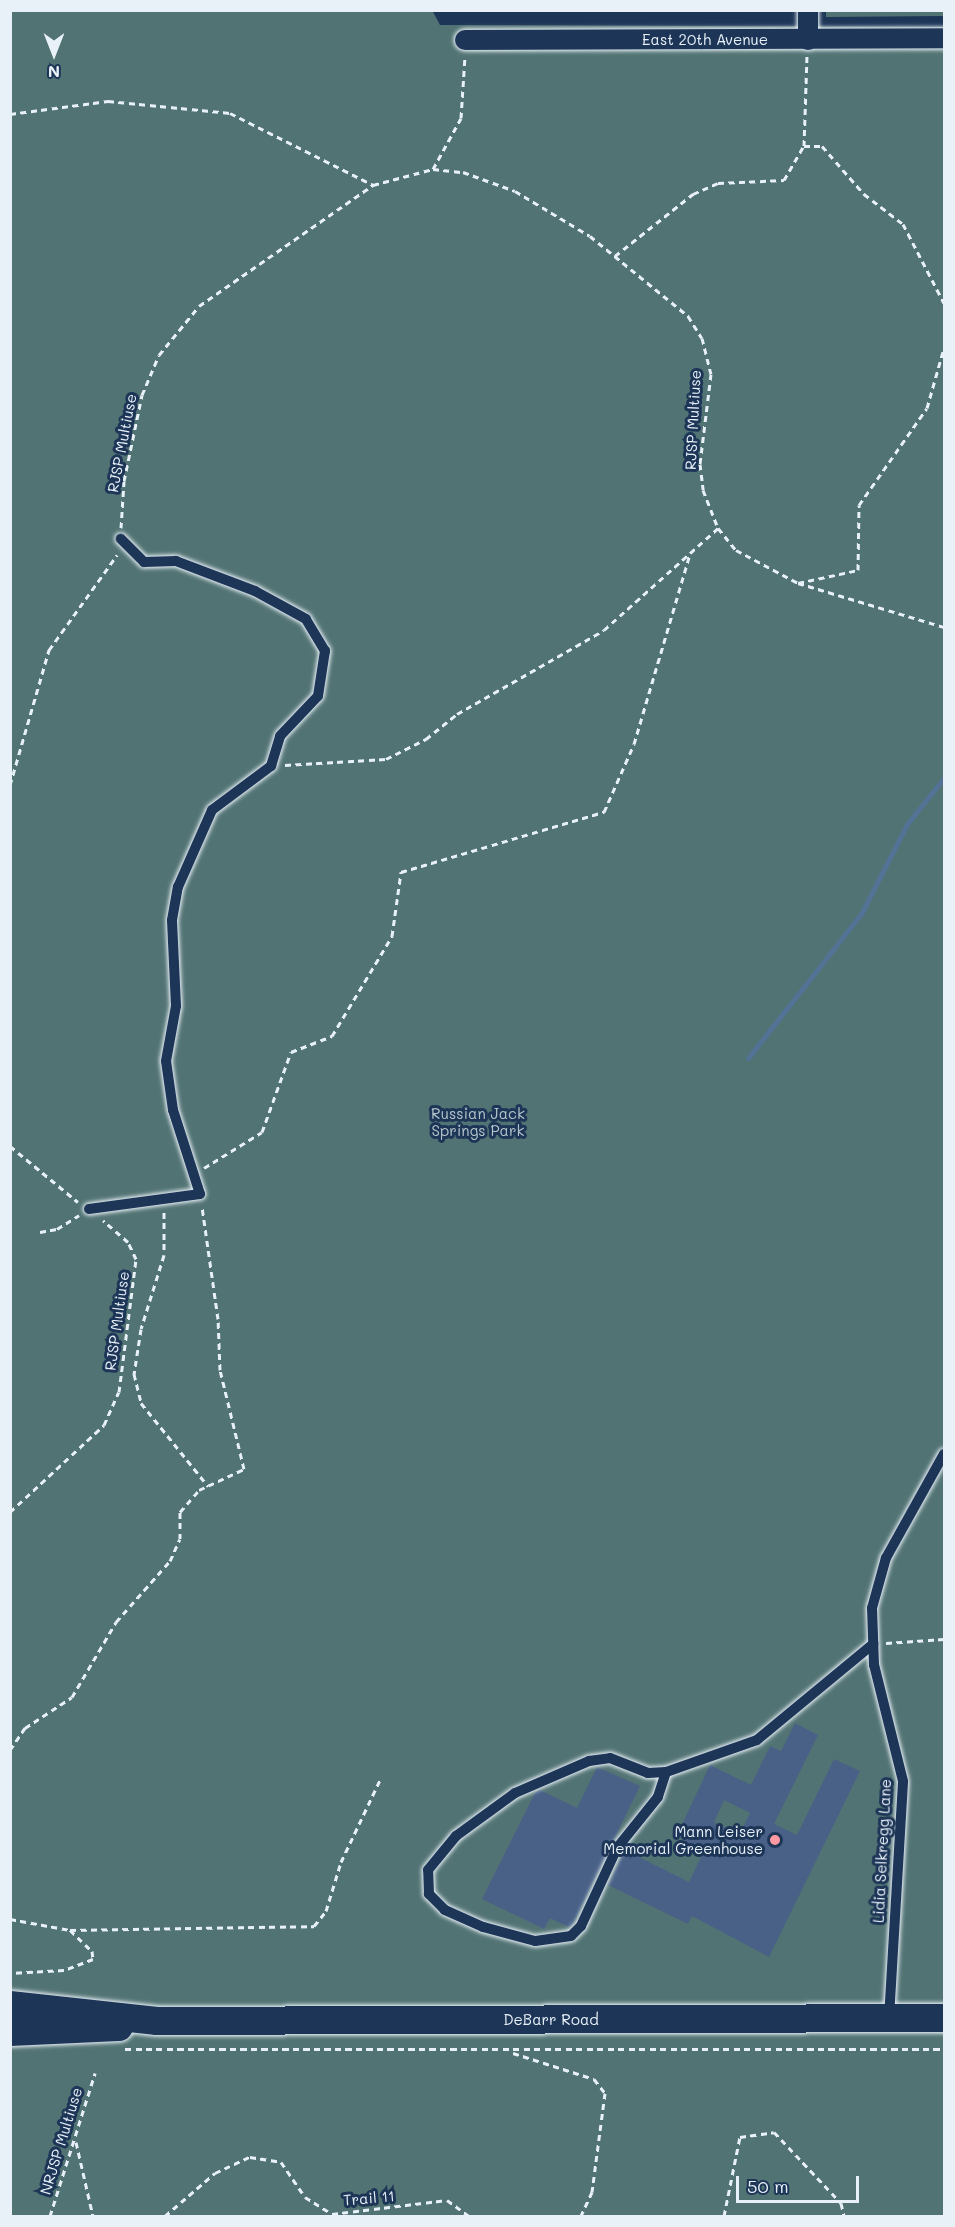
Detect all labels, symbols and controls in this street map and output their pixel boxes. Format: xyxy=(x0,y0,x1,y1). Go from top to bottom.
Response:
north arrow xyxy=(24,24,84,84)
street label: East 20th Avenue xyxy=(642,31,768,49)
text: N xyxy=(48,62,60,83)
street label: RJSP Multiuse xyxy=(681,370,705,470)
street label: RJSP Multiuse xyxy=(104,392,140,494)
park label: Russian Jack Springs Park xyxy=(431,1104,525,1139)
street label: RJSP Multiuse xyxy=(101,1270,133,1372)
street label: Lidia Selkregg Lane xyxy=(869,1779,895,1923)
place label: Mann Leiser Memorial Greenhouse xyxy=(603,1822,763,1857)
marker: Mann Leiser Memorial Greenhouse xyxy=(768,1833,782,1847)
street label: DeBarr Road xyxy=(503,2011,599,2029)
street label: NRJSP Multiuse xyxy=(36,2085,86,2197)
scale bar xyxy=(739,2164,862,2202)
text: 50 m xyxy=(747,2174,789,2198)
street label: Trail 11 xyxy=(342,2187,396,2209)

